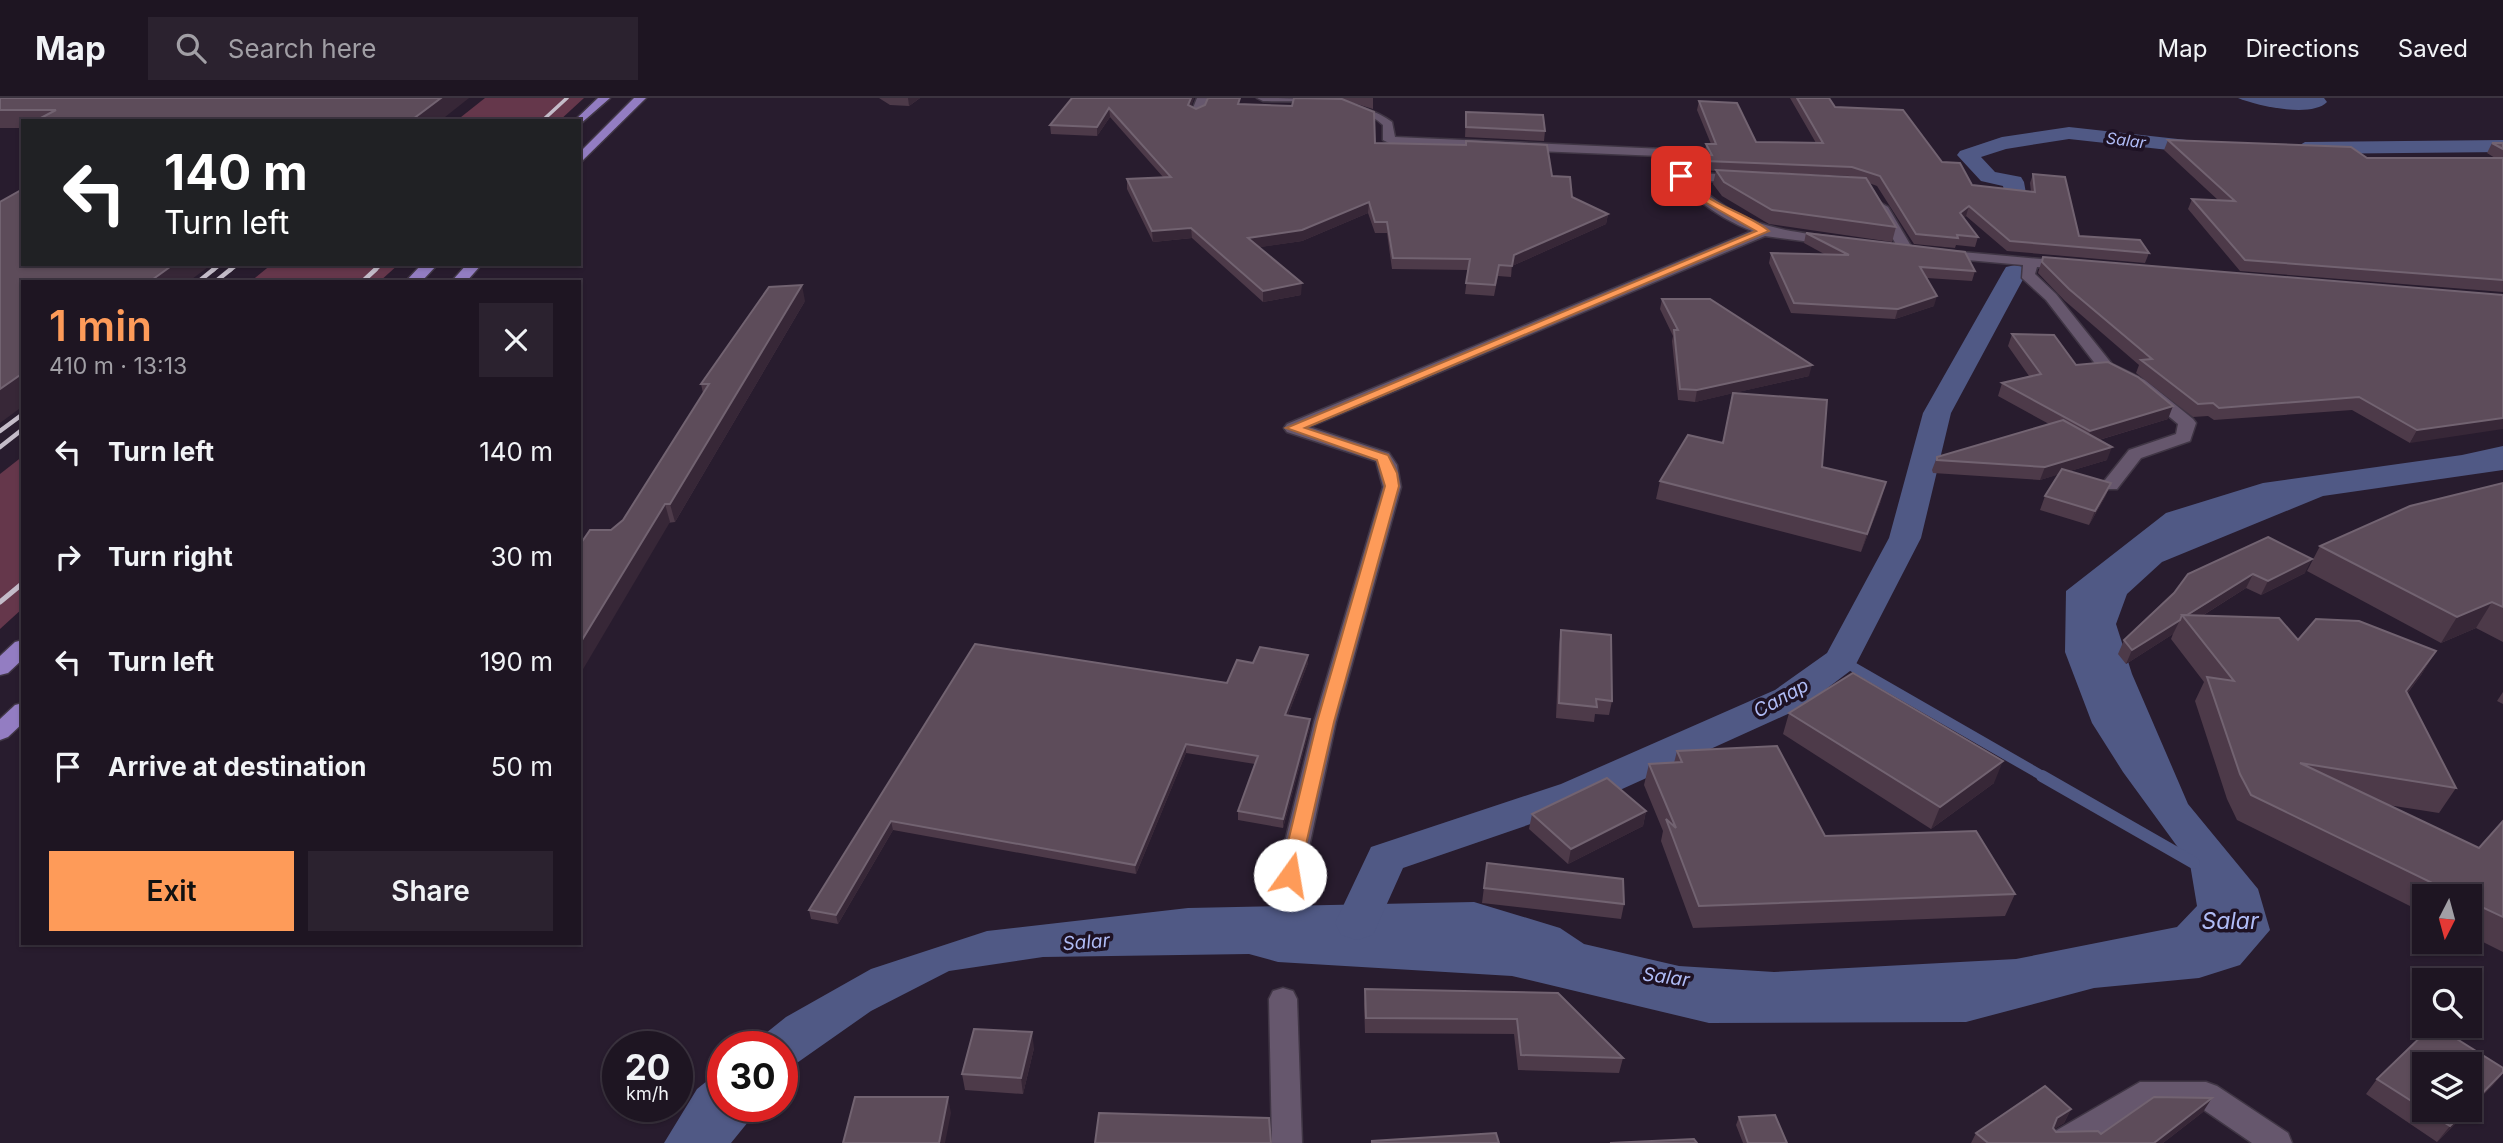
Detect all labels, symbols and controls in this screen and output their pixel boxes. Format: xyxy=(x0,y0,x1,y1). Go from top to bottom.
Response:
search box xyxy=(148,17,638,80)
text: Map xyxy=(35,28,106,68)
icon: search xyxy=(172,29,210,67)
text: Search here xyxy=(228,33,376,64)
text: Map xyxy=(2158,34,2207,63)
text: Directions xyxy=(2245,34,2360,63)
text: Saved xyxy=(2398,34,2468,63)
water label: Salar xyxy=(2105,128,2148,152)
text: 140 m xyxy=(164,143,308,202)
pin xyxy=(1651,146,1711,206)
icon: left xyxy=(49,147,140,238)
icon: arrive xyxy=(1662,157,1700,195)
text: Turn left xyxy=(164,203,289,242)
text: 1 min xyxy=(49,300,152,351)
button: close xyxy=(479,303,553,377)
text: 410 m · 13:13 xyxy=(49,352,187,380)
icon: left xyxy=(49,433,87,471)
text: Turn left xyxy=(108,436,214,467)
text: 140 m xyxy=(479,436,553,467)
icon: right xyxy=(49,538,87,576)
text: Turn right xyxy=(108,541,233,572)
text: 30 m xyxy=(490,541,553,572)
icon: left xyxy=(49,643,87,681)
text: Turn left xyxy=(108,646,214,677)
text: 190 m xyxy=(480,646,553,677)
water label: Салар xyxy=(1749,673,1813,723)
icon: arrive xyxy=(49,748,87,786)
text: Arrive at destination xyxy=(108,751,367,782)
text: 50 m xyxy=(491,751,553,782)
position arrow xyxy=(1253,838,1327,912)
button: Exit xyxy=(49,851,294,931)
button: Share xyxy=(308,851,553,931)
north arrow xyxy=(2412,884,2482,954)
map controls xyxy=(2412,884,2482,1122)
water label: Salar xyxy=(2201,907,2260,935)
water label: Salar xyxy=(1062,929,1111,955)
water label: Salar xyxy=(1641,962,1692,992)
button: search xyxy=(2412,968,2482,1038)
speed limit sign: 30 xyxy=(707,1031,798,1122)
text: 20 xyxy=(625,1046,670,1088)
button: layers xyxy=(2412,1052,2482,1122)
text: km/h xyxy=(626,1083,669,1104)

